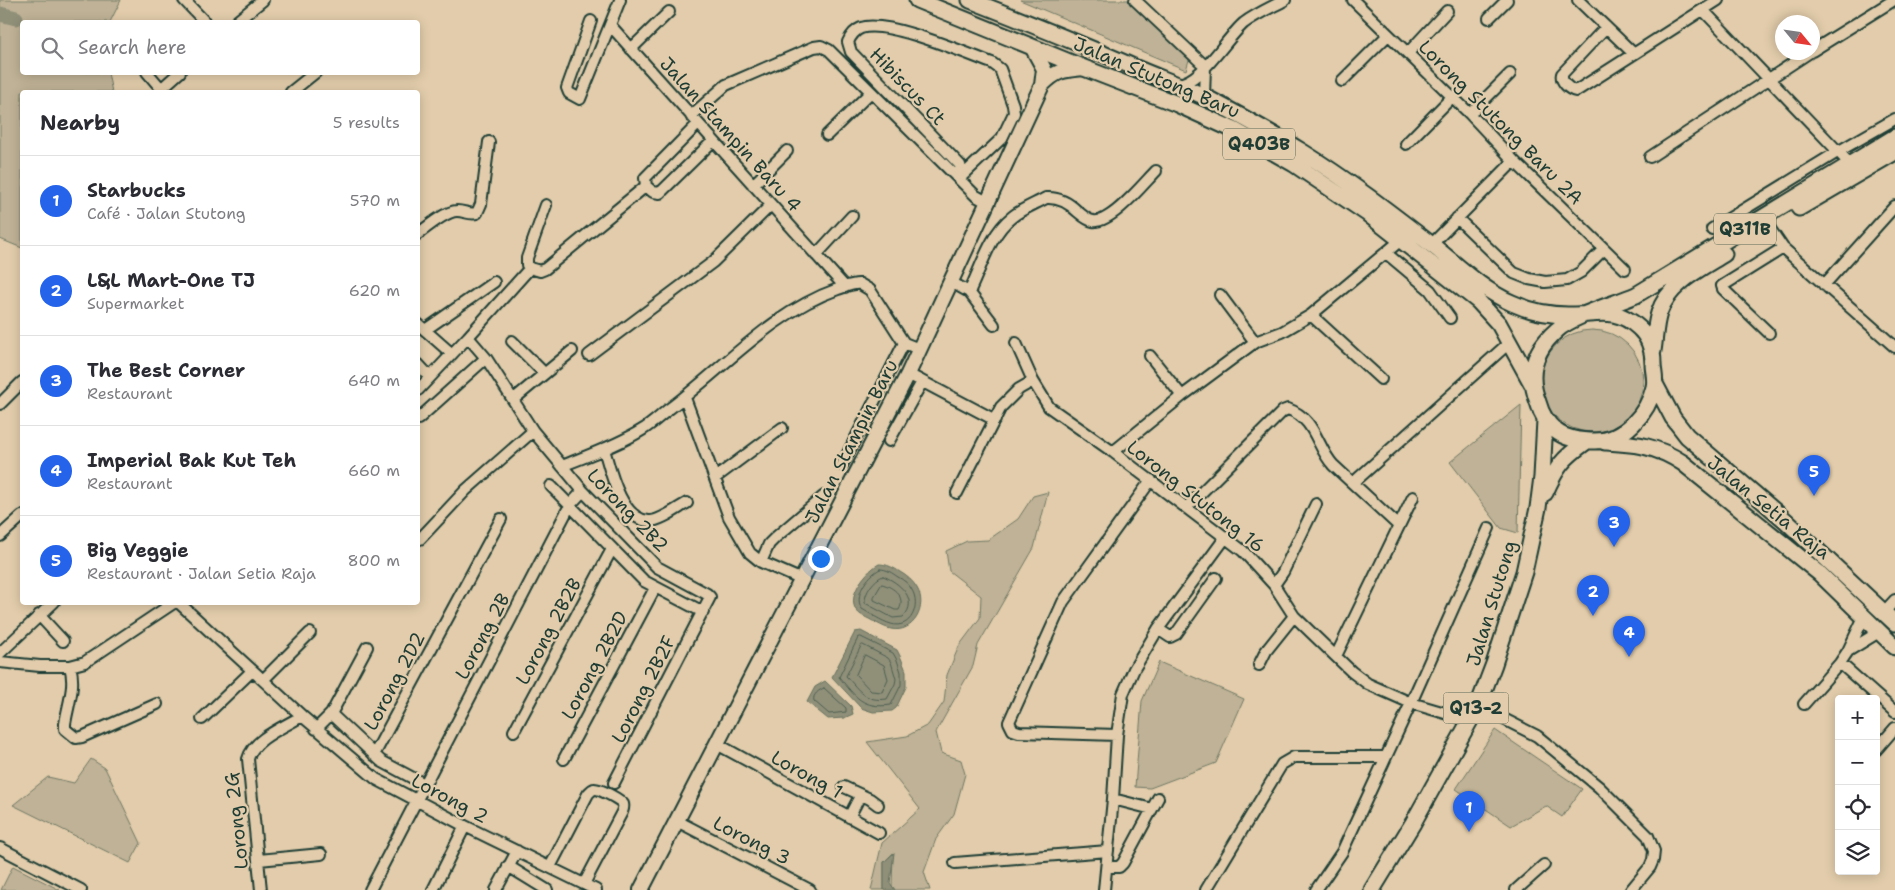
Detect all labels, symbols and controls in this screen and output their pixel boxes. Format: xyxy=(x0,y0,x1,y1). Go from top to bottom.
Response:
north arrow xyxy=(1775,15,1820,60)
search box xyxy=(20,20,420,75)
street label: Jalan Stutong Baru xyxy=(1070,31,1244,124)
icon: search xyxy=(38,34,66,62)
text: Search here xyxy=(78,35,187,60)
street label: Lorong Stutong Baru 2A xyxy=(1413,35,1588,210)
street label: Hibiscus Ct xyxy=(864,42,951,131)
street label: Jalan Stampin Baru 4 xyxy=(654,51,807,217)
text: Nearby xyxy=(40,109,120,137)
text: 5 results xyxy=(333,112,400,133)
road number: Q403B xyxy=(1223,128,1295,160)
text: Starbucks xyxy=(87,178,186,203)
text: 1 xyxy=(52,190,60,211)
text: 570 m xyxy=(350,190,400,211)
text: Café · Jalan Stutong xyxy=(87,203,246,224)
road number: Q311B xyxy=(1714,213,1776,244)
text: L&L Mart-One TJ xyxy=(87,268,255,293)
text: 2 xyxy=(50,280,62,301)
text: 620 m xyxy=(349,280,400,301)
text: Supermarket xyxy=(87,293,184,314)
street label: Jalan Stampin Baru xyxy=(799,355,904,527)
text: The Best Corner xyxy=(87,358,245,383)
text: 3 xyxy=(50,370,62,391)
text: 640 m xyxy=(348,370,400,391)
text: Restaurant xyxy=(87,383,173,404)
street label: Lorong Stutong 16 xyxy=(1121,435,1270,558)
text: Imperial Bak Kut Teh xyxy=(87,448,296,473)
street label: Jalan Setia Raja xyxy=(1702,450,1836,565)
pin: 5 xyxy=(1798,455,1830,496)
text: 4 xyxy=(50,460,62,481)
text: 660 m xyxy=(348,460,400,481)
street label: Lorong 2B2 xyxy=(581,463,674,558)
text: Restaurant xyxy=(87,473,173,494)
pin: 3 xyxy=(1598,506,1630,547)
street label: Jalan Stutong xyxy=(1461,537,1522,669)
text: Big Veggie xyxy=(87,538,189,563)
your location xyxy=(808,546,834,572)
text: 5 xyxy=(51,550,61,571)
text: 800 m xyxy=(348,550,400,571)
text: Restaurant · Jalan Setia Raja xyxy=(87,563,316,584)
street label: Lorong 2B2B xyxy=(510,573,587,689)
pin: 2 xyxy=(1577,575,1609,616)
street label: Lorong 2B xyxy=(449,589,516,684)
street label: Lorong 2B2D xyxy=(555,607,633,724)
pin: 4 xyxy=(1613,616,1645,657)
street label: Lorong 2D2 xyxy=(358,628,431,735)
street label: Lorong 2B2F xyxy=(606,631,681,747)
road number: Q13-2 xyxy=(1444,692,1508,724)
map controls xyxy=(1835,695,1880,875)
button: + xyxy=(1835,695,1880,740)
button: − xyxy=(1835,740,1880,785)
street label: Lorong 1 xyxy=(766,745,847,804)
street label: Lorong 2 xyxy=(407,768,493,829)
street label: Lorong 2G xyxy=(219,771,254,871)
button: locate xyxy=(1835,785,1880,830)
pin: 1 xyxy=(1453,791,1485,832)
street label: Lorong 3 xyxy=(709,810,795,871)
button: layers xyxy=(1835,830,1880,875)

